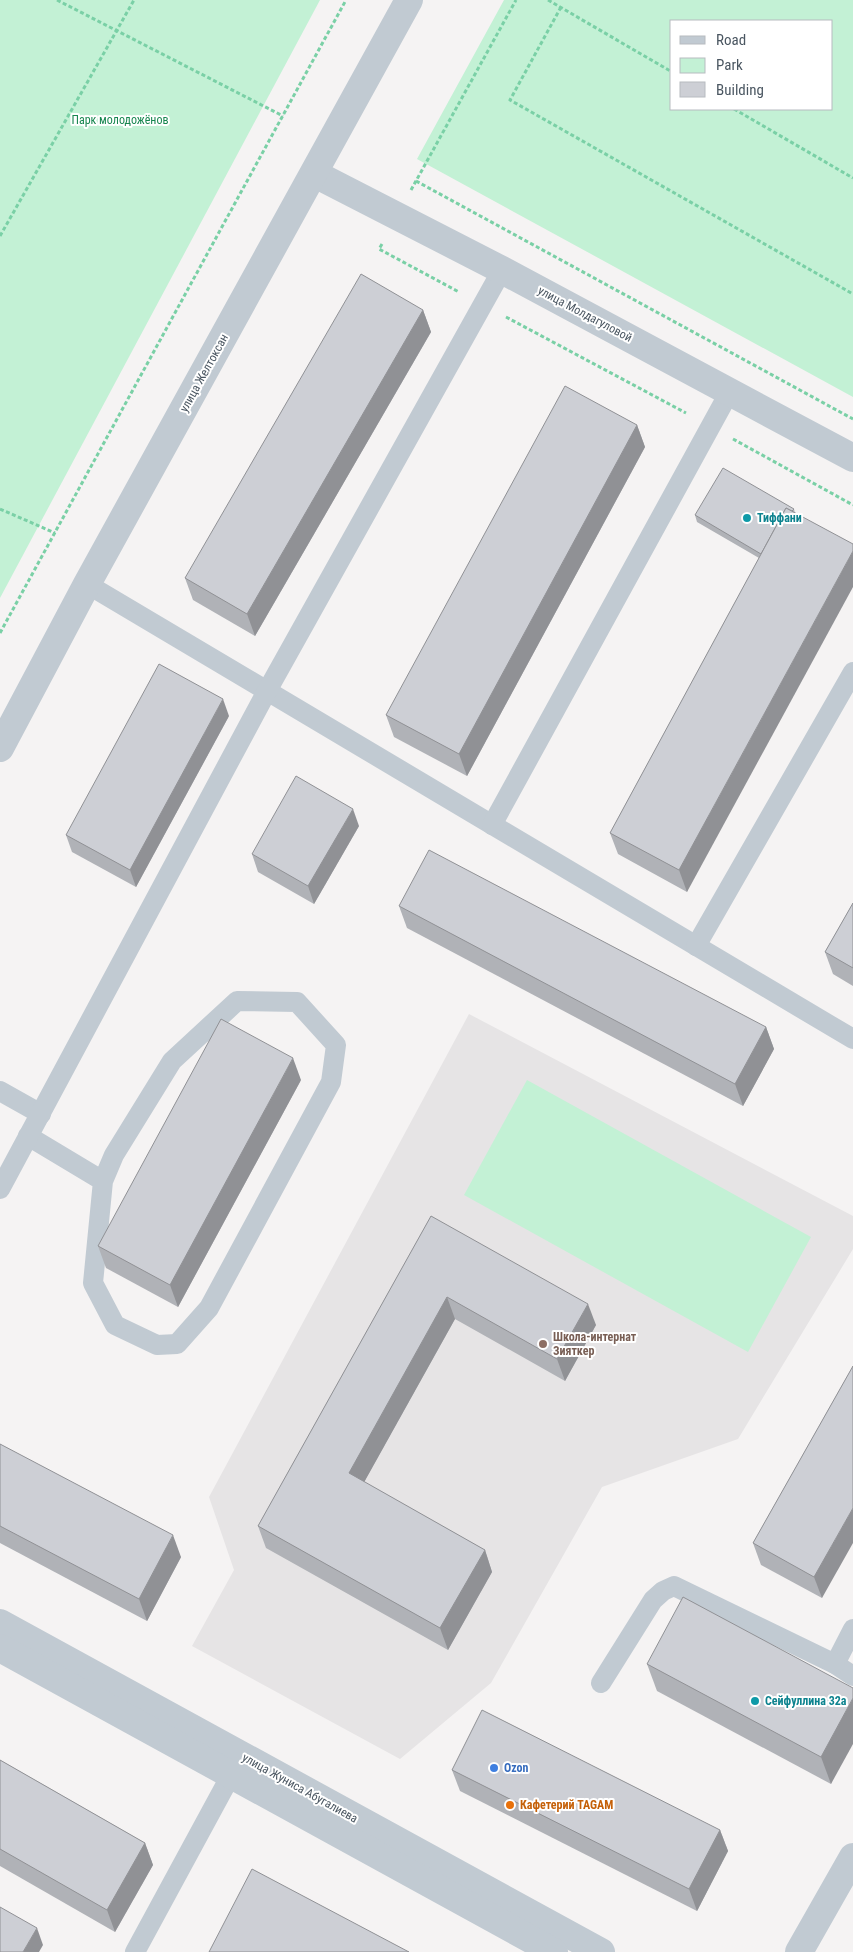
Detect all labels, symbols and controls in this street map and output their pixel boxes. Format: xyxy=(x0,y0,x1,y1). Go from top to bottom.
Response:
legend xyxy=(670,20,833,110)
text: Road xyxy=(716,31,746,49)
text: Park xyxy=(716,56,743,74)
text: Building xyxy=(716,81,764,99)
park label: Парк молодожёнов xyxy=(71,113,169,127)
street label: улица Молдагуловой xyxy=(536,283,634,345)
street label: улица Желтоксан xyxy=(177,332,231,414)
place label: Тиффани xyxy=(757,511,802,525)
marker: Тиффани xyxy=(741,512,753,524)
place label: Школа-интернат Зияткер xyxy=(553,1330,637,1358)
marker: Школа-интернат Зияткер xyxy=(537,1338,549,1350)
place label: Сейфуллина 32а xyxy=(765,1694,847,1708)
marker: Сейфуллина 32а xyxy=(749,1695,761,1707)
street label: улица Жуниса Абугалиева xyxy=(240,1750,360,1826)
place label: Ozon xyxy=(504,1761,529,1775)
marker: Ozon xyxy=(488,1762,500,1774)
place label: Кафетерий TAGAM xyxy=(520,1798,613,1812)
marker: Кафетерий TAGAM xyxy=(504,1799,516,1811)

